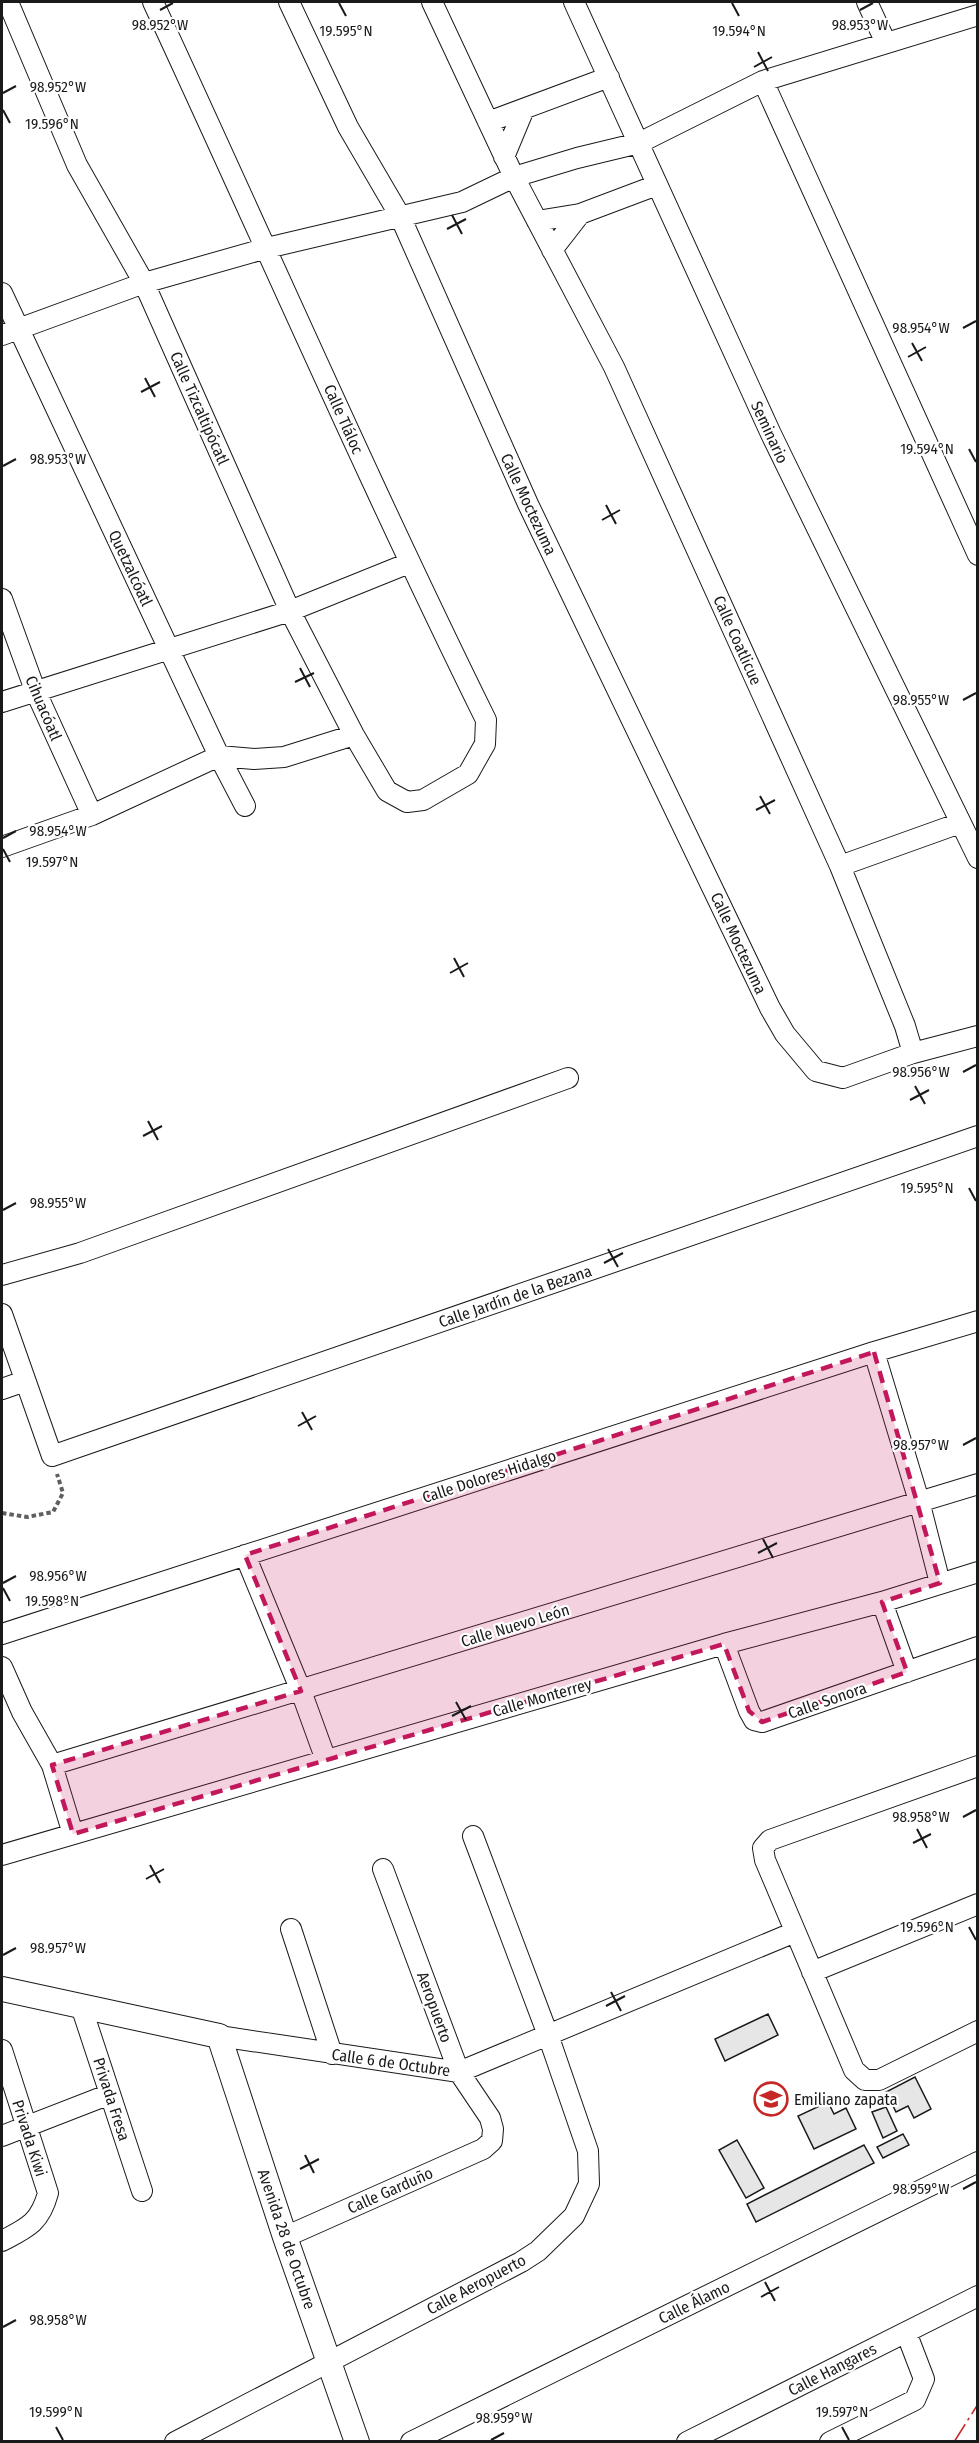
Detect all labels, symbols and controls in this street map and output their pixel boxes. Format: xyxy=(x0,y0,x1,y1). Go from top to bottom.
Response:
text: 98.952°W xyxy=(132,16,188,34)
text: 98.953°W xyxy=(832,16,888,34)
text: 19.595°N xyxy=(319,22,373,40)
text: 19.594°N xyxy=(712,22,766,40)
text: 98.952°W xyxy=(30,78,86,96)
text: 19.596°N xyxy=(25,115,79,133)
text: 98.954°W xyxy=(892,319,950,337)
street label: Calle Tizcaltipócatl xyxy=(166,349,233,468)
street label: Calle Tláloc xyxy=(320,381,367,457)
street label: Seminario xyxy=(747,398,792,466)
text: 19.594°N xyxy=(900,440,954,458)
text: 98.953°W xyxy=(30,450,86,468)
street label: Calle Moctezuma xyxy=(497,450,560,558)
street label: Quetzalcóatl xyxy=(105,527,156,609)
street label: Calle Coatlicue xyxy=(709,593,766,688)
street label: Cihuacóatl xyxy=(21,673,66,744)
text: 98.955°W xyxy=(893,691,949,709)
text: 98.954°W xyxy=(29,822,87,840)
text: 19.597°N xyxy=(26,853,78,871)
street label: Calle Moctezuma xyxy=(707,889,770,997)
text: 98.956°W xyxy=(892,1063,950,1081)
text: 19.595°N xyxy=(900,1179,954,1197)
text: 98.955°W xyxy=(30,1194,86,1212)
street label: Calle Jardín de la Bezana xyxy=(436,1261,594,1332)
text: 98.957°W xyxy=(893,1436,949,1454)
street label: Calle Dolores Hidalgo xyxy=(420,1446,558,1507)
text: 98.956°W xyxy=(29,1567,87,1585)
text: 19.598°N xyxy=(25,1592,79,1610)
street label: Calle Nuevo León xyxy=(459,1600,572,1651)
street label: Calle Monterrey xyxy=(490,1674,595,1721)
street label: Calle Sonora xyxy=(785,1678,869,1723)
text: 98.958°W xyxy=(892,1808,950,1826)
text: 19.596°N xyxy=(900,1918,954,1936)
text: 98.957°W xyxy=(30,1939,86,1957)
street label: Aeropuerto xyxy=(413,1969,456,2045)
street label: Calle 6 de Octubre xyxy=(330,2045,452,2080)
street label: Privada Fresa xyxy=(89,2055,134,2143)
school or university icon: Emiliano zapata xyxy=(753,2081,789,2117)
place label: Emiliano zapata xyxy=(794,2090,898,2109)
street label: Privada Kiwi xyxy=(8,2097,51,2179)
street label: Calle Garduño xyxy=(344,2163,436,2218)
street label: Avenida 28 de Octubre xyxy=(254,2167,319,2312)
text: 98.959°W xyxy=(892,2180,950,2198)
street label: Calle Aeropuerto xyxy=(424,2250,529,2318)
street label: Calle Álamo xyxy=(656,2277,733,2328)
text: 98.958°W xyxy=(29,2311,87,2329)
street label: Calle Hangares xyxy=(785,2339,880,2400)
text: 19.599°N xyxy=(29,2403,83,2421)
text: 19.597°N xyxy=(816,2403,868,2421)
text: 98.959°W xyxy=(475,2409,533,2427)

